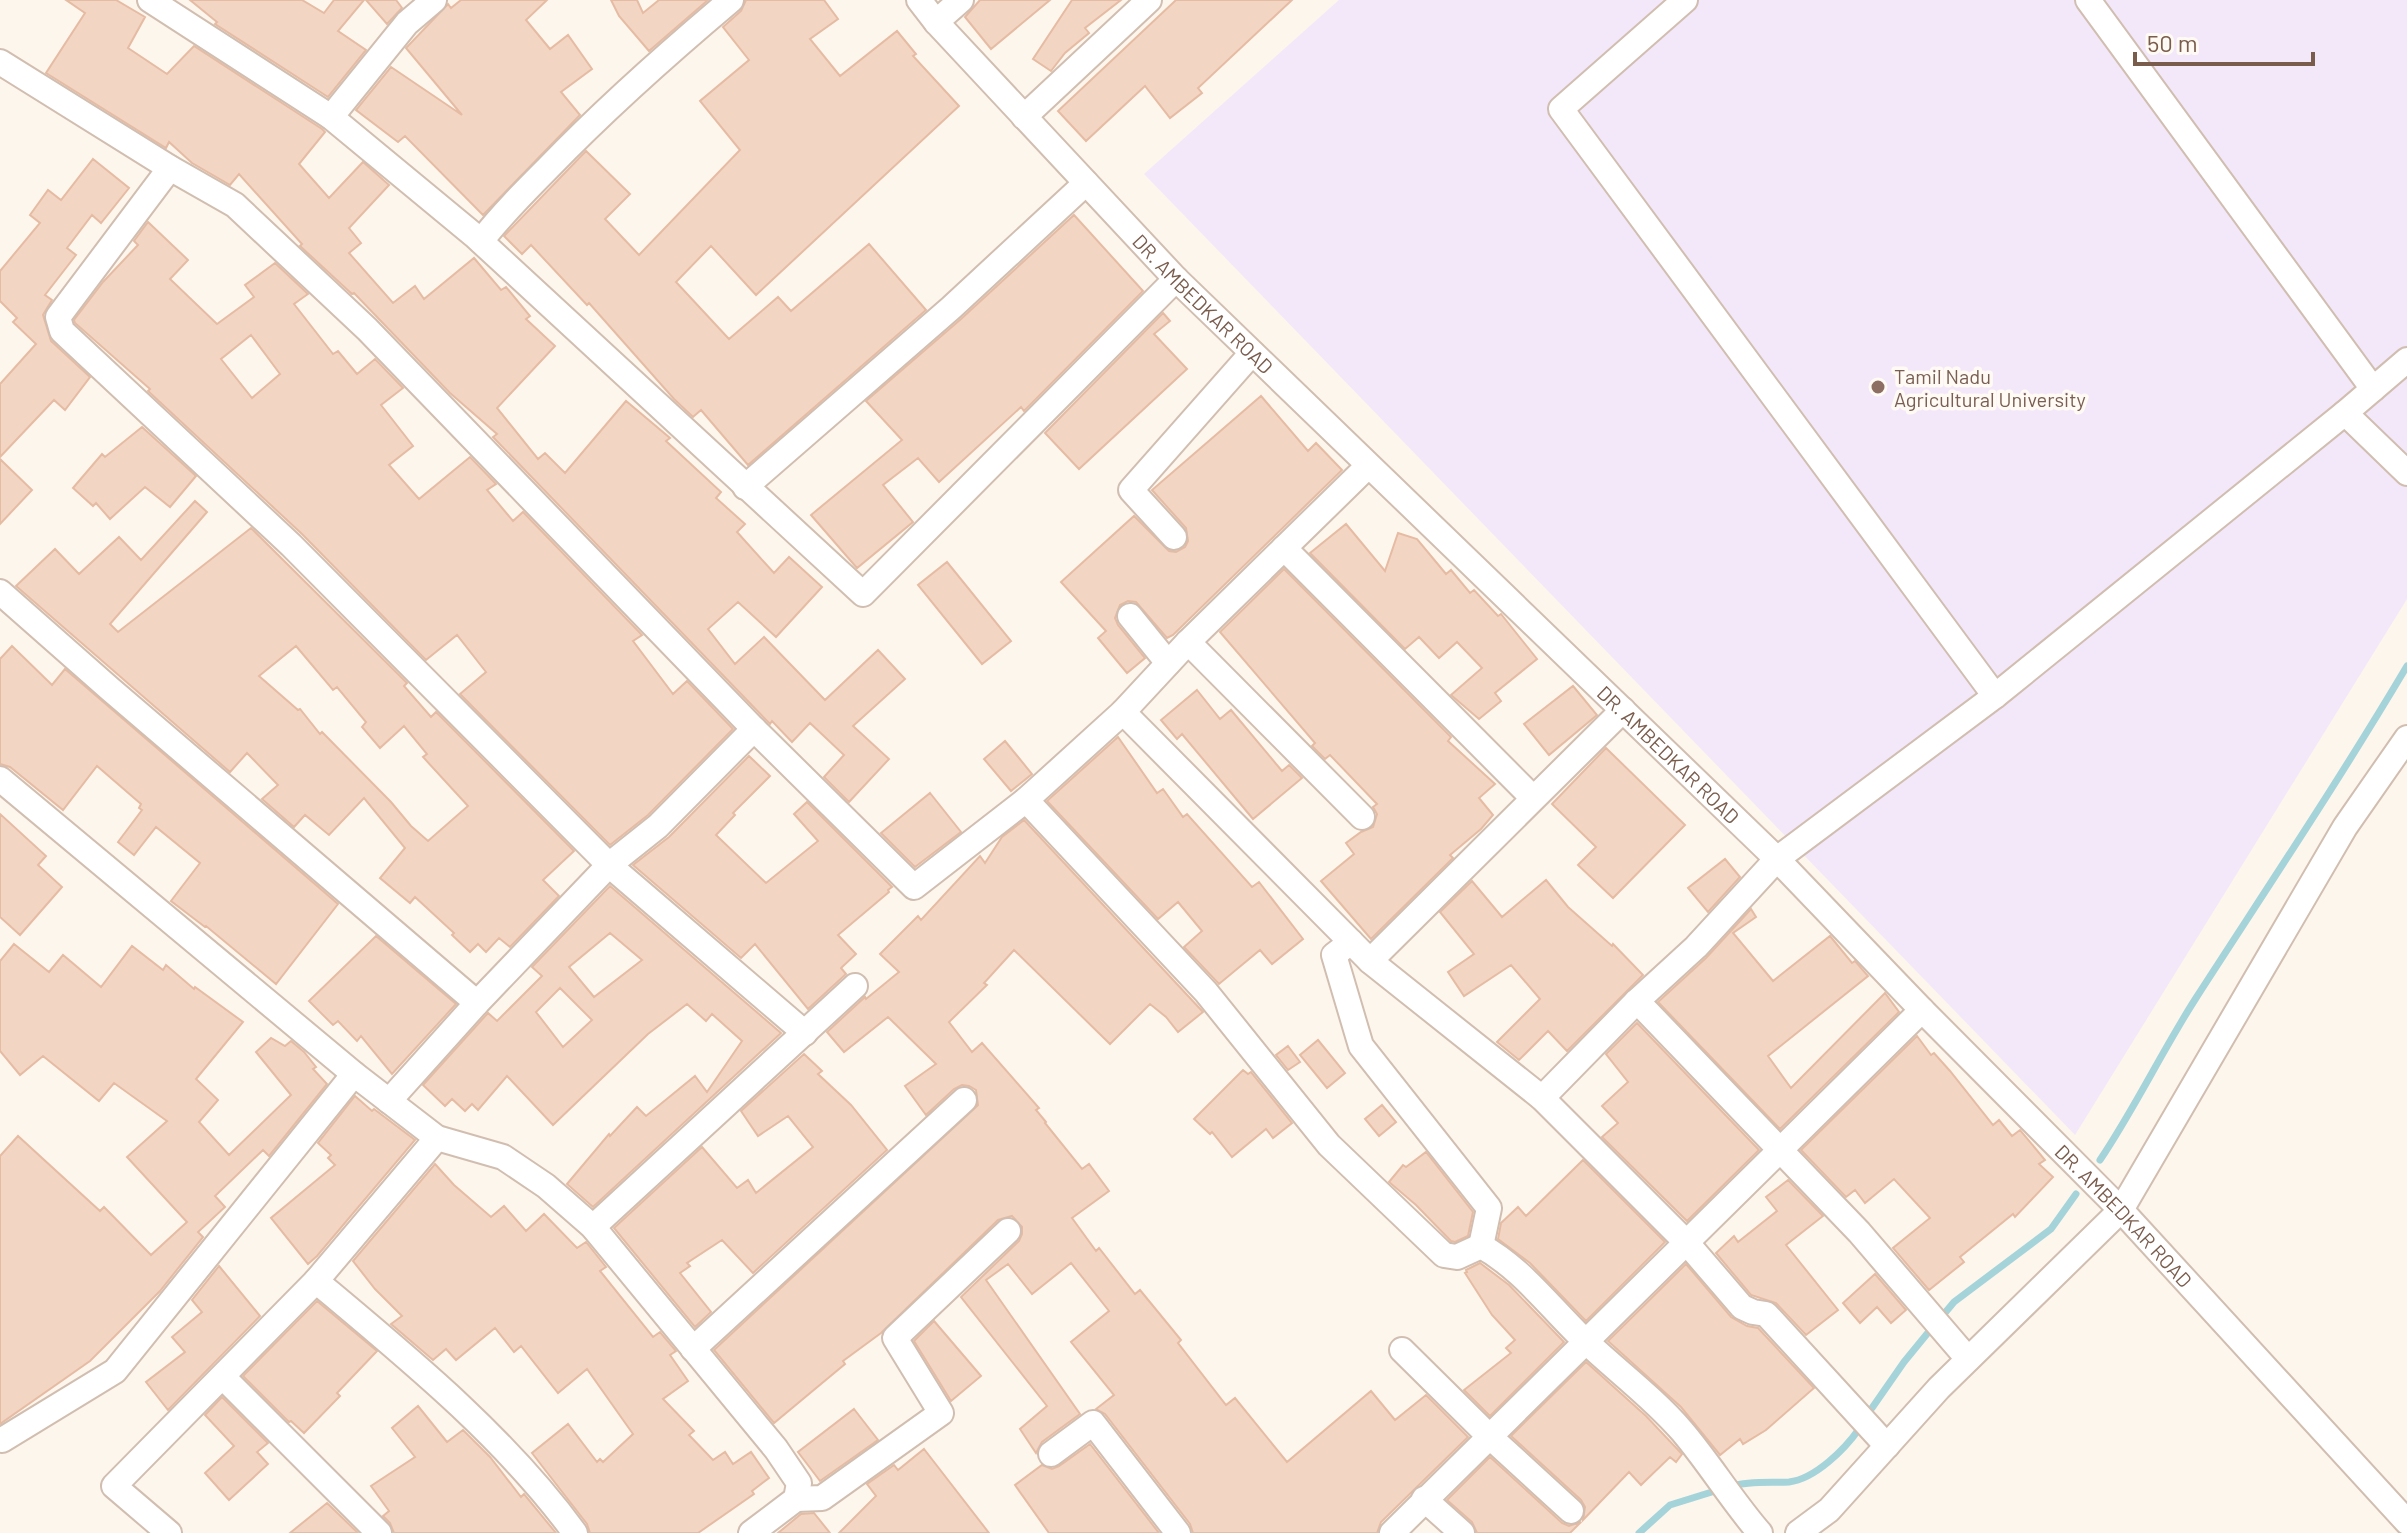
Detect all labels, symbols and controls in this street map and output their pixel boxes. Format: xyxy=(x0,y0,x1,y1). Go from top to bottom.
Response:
scale bar xyxy=(2135,16,2313,66)
text: 50 m xyxy=(2147,28,2198,57)
street label: DR. AMBEDKAR ROAD xyxy=(1128,229,1278,378)
place label: Tamil Nadu Agricultural University xyxy=(1894,364,2086,411)
marker: Tamil Nadu Agricultural University xyxy=(1869,378,1887,396)
street label: DR. AMBEDKAR ROAD xyxy=(1593,680,1745,828)
street label: DR. AMBEDKAR ROAD xyxy=(2050,1139,2197,1292)

